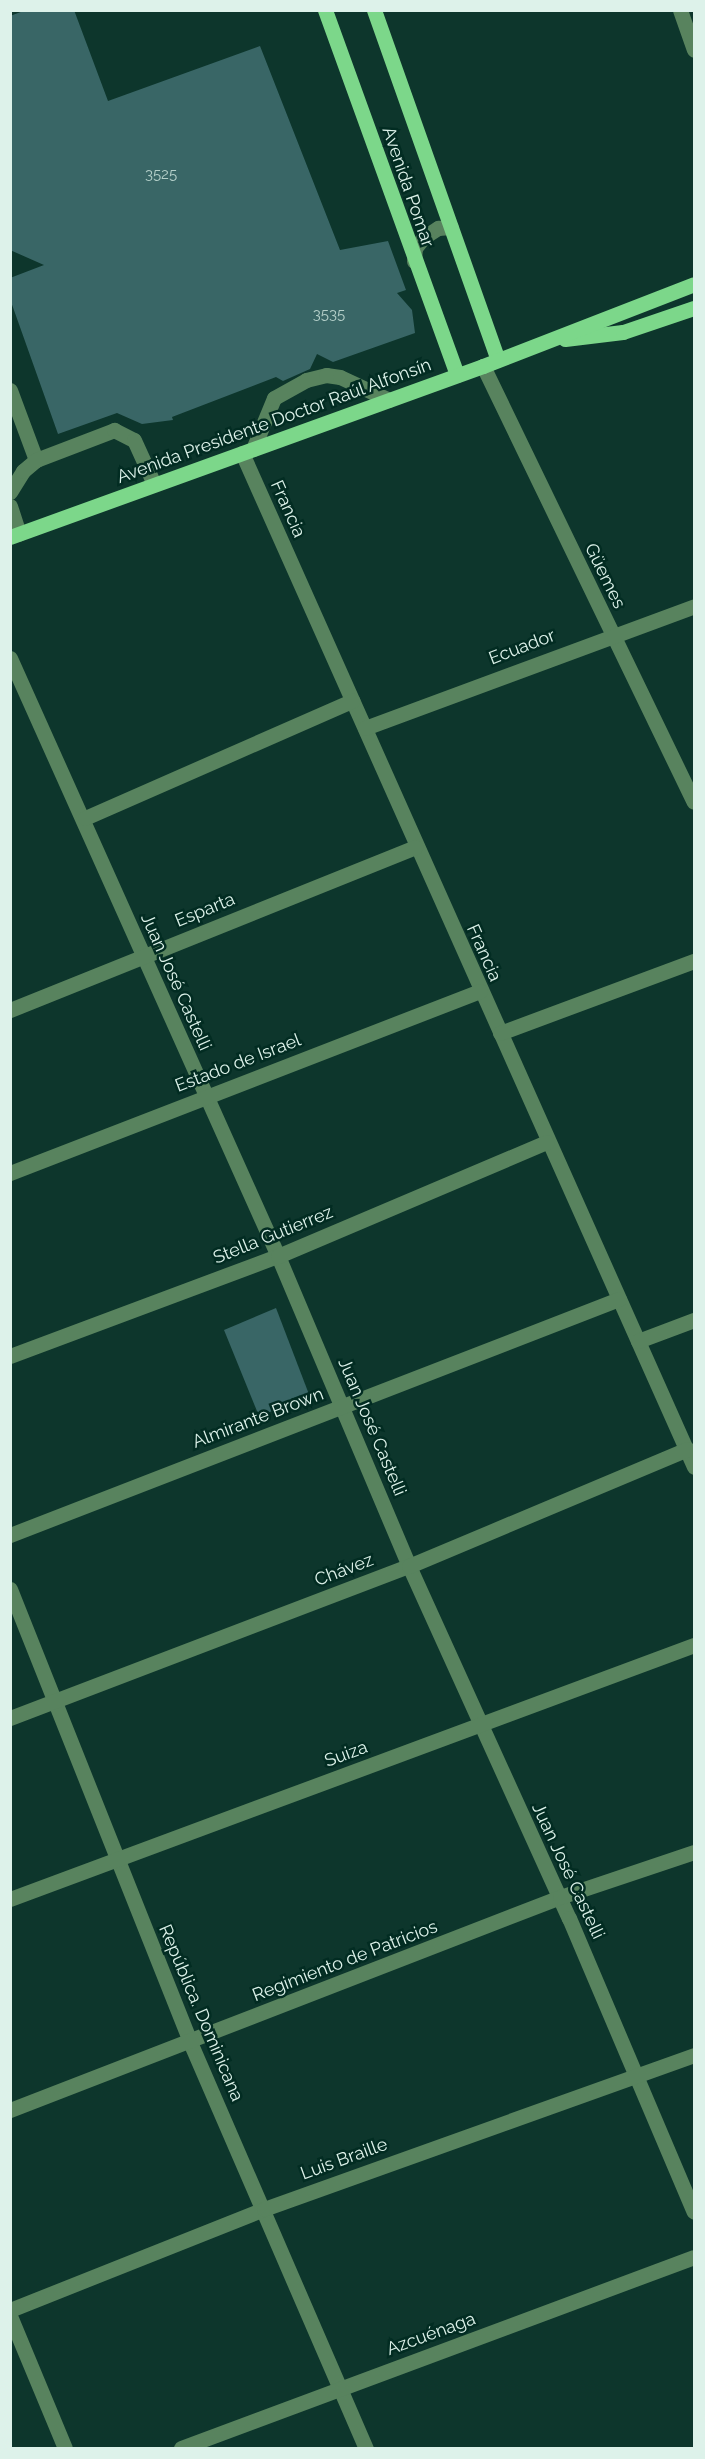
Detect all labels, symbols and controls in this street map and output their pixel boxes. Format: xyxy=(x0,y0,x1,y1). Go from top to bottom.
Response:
street label: Avenida Pomar xyxy=(377,124,439,250)
house number: 3525 xyxy=(145,166,177,184)
house number: 3535 xyxy=(313,306,345,324)
street label: Avenida Presidente Doctor Raúl Alfonsín xyxy=(113,354,435,488)
street label: Francia xyxy=(266,477,310,541)
street label: Güemes xyxy=(580,540,630,612)
street label: Ecuador xyxy=(486,625,558,669)
street label: Esparta xyxy=(172,888,238,932)
street label: Juan José Castelli xyxy=(136,910,216,1054)
street label: Francia xyxy=(462,921,506,985)
street label: Estado de Israel xyxy=(172,1029,304,1097)
street label: Stella Gutierrez xyxy=(210,1201,336,1269)
street label: Juan José Castelli xyxy=(333,1355,411,1499)
street label: Almirante Brown xyxy=(189,1383,327,1453)
street label: Chávez xyxy=(312,1549,376,1591)
street label: Suiza xyxy=(322,1736,370,1772)
street label: Juan José Castelli xyxy=(527,1799,609,1943)
street label: Regimiento de Patricios xyxy=(249,1916,441,2006)
street label: República. Dominicana xyxy=(154,1921,248,2105)
street label: Luis Braille xyxy=(298,2133,390,2185)
street label: Azcuénaga xyxy=(384,2308,478,2360)

